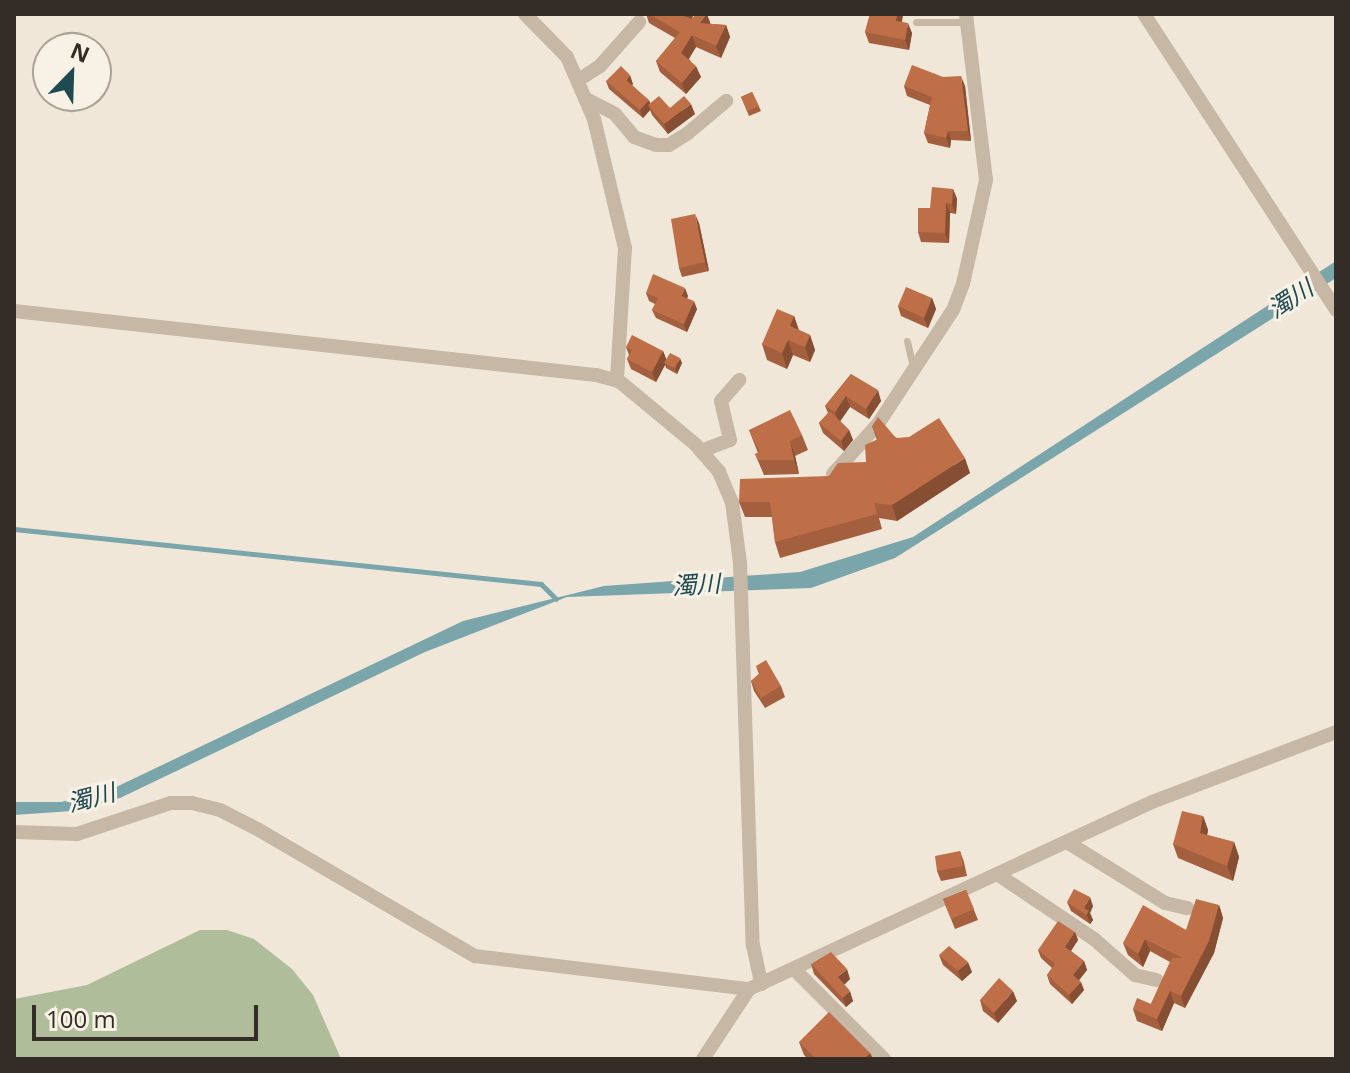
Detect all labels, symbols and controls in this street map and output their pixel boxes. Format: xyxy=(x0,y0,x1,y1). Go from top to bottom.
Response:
north arrow xyxy=(32,32,112,112)
text: N xyxy=(66,34,95,69)
water label: 濁川 xyxy=(1262,273,1318,323)
water label: 濁川 xyxy=(671,568,721,600)
water label: 濁川 xyxy=(64,777,118,817)
scale bar xyxy=(36,989,262,1039)
text: 100 m xyxy=(46,1002,116,1035)

